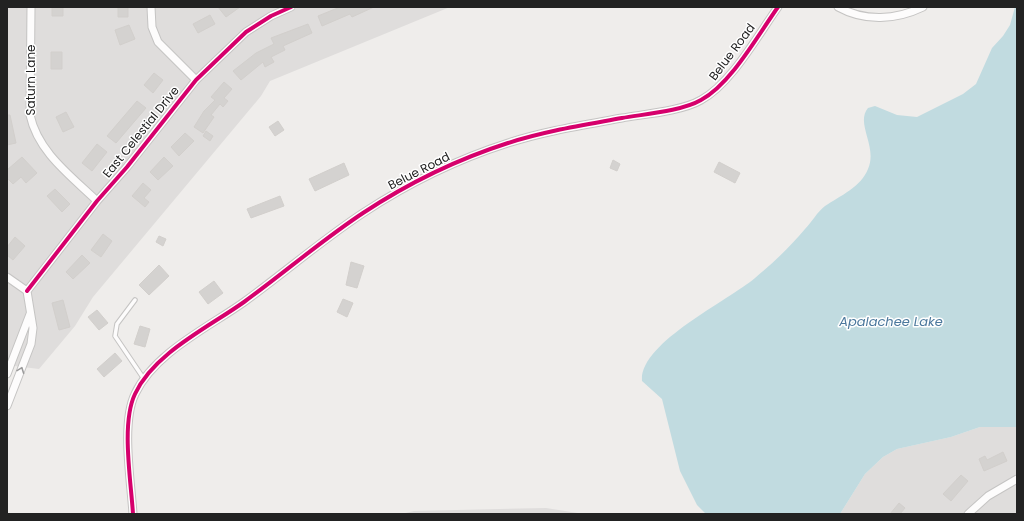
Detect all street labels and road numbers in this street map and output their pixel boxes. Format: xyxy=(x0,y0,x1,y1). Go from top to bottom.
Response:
street label: Belue Road xyxy=(705,20,759,84)
street label: Saturn Lane xyxy=(22,45,39,115)
street label: East Celestial Drive xyxy=(98,82,183,181)
street label: Belue Road xyxy=(385,148,453,193)

